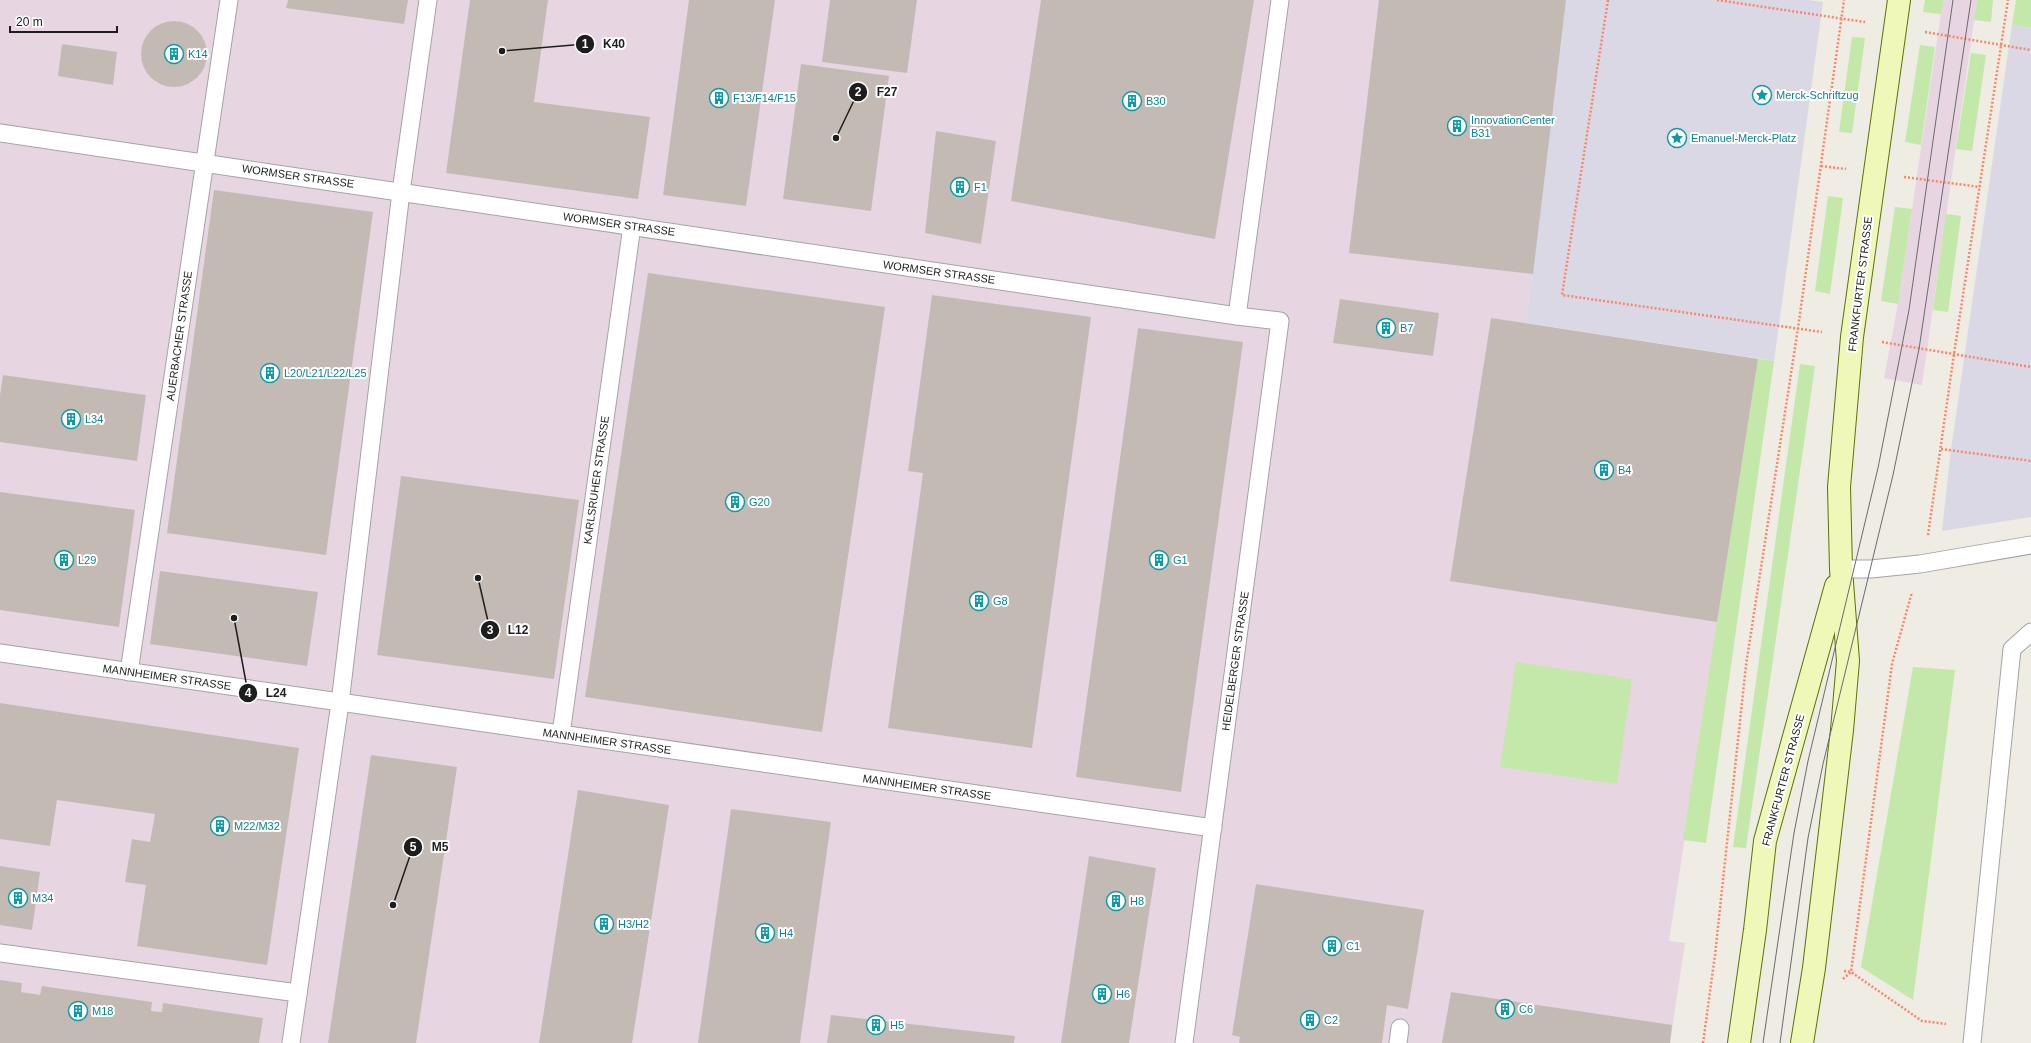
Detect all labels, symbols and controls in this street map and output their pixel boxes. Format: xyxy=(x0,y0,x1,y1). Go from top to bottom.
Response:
scale bar xyxy=(10,8,117,34)
text: 20 m xyxy=(16,15,43,29)
callout: K40 xyxy=(575,32,633,56)
text: 1 xyxy=(582,37,589,51)
text: K40 xyxy=(603,37,625,51)
building icon: K14 xyxy=(163,43,185,65)
place label: K14 xyxy=(188,48,208,60)
callout: F27 xyxy=(848,80,905,104)
place icon: Merck-Schriftzug xyxy=(1751,84,1773,106)
text: 2 xyxy=(855,85,862,99)
text: F27 xyxy=(877,85,898,99)
building icon: F13/F14/F15 xyxy=(708,87,730,109)
place label: Merck-Schriftzug xyxy=(1776,89,1859,101)
building icon: B30 xyxy=(1121,90,1143,112)
place label: F13/F14/F15 xyxy=(733,92,796,104)
place label: B30 xyxy=(1146,95,1166,107)
place label: InnovationCenter B31 xyxy=(1471,114,1555,139)
building icon: InnovationCenter B31 xyxy=(1446,115,1468,137)
place icon: Emanuel-Merck-Platz xyxy=(1666,127,1688,149)
place label: Emanuel-Merck-Platz xyxy=(1691,132,1796,144)
street label: WORMSER STRASSE xyxy=(241,162,355,190)
building icon: F1 xyxy=(949,176,971,198)
place label: F1 xyxy=(974,181,987,193)
street label: WORMSER STRASSE xyxy=(562,210,676,238)
street label: FRANKFURTER STRASSE xyxy=(1846,216,1874,352)
street label: WORMSER STRASSE xyxy=(882,258,996,286)
street label: AUERBACHER STRASSE xyxy=(164,270,194,402)
building icon: B7 xyxy=(1375,317,1397,339)
place label: B7 xyxy=(1400,322,1413,334)
building icon: L20/L21/L22/L25 xyxy=(259,362,281,384)
place label: L20/L21/L22/L25 xyxy=(284,367,367,379)
building icon: L34 xyxy=(60,408,82,430)
place label: L34 xyxy=(85,413,103,425)
street label: KARLSRUHER STRASSE xyxy=(581,415,611,545)
building icon: B4 xyxy=(1593,459,1615,481)
place label: B4 xyxy=(1618,464,1631,476)
building icon: G20 xyxy=(724,491,746,513)
place label: G20 xyxy=(749,496,770,508)
building icon: L29 xyxy=(53,549,75,571)
building icon: G1 xyxy=(1148,549,1170,571)
place label: L29 xyxy=(78,554,96,566)
place label: G1 xyxy=(1173,554,1188,566)
building icon: G8 xyxy=(968,590,990,612)
street label: HEIDELBERGER STRASSE xyxy=(1219,591,1251,731)
place label: G8 xyxy=(993,595,1008,607)
callout: L12 xyxy=(480,618,536,642)
text: 3 xyxy=(487,623,494,637)
text: L12 xyxy=(508,623,529,637)
street label: MANNHEIMER STRASSE xyxy=(102,662,232,692)
callout: L24 xyxy=(238,681,295,705)
text: 4 xyxy=(245,686,252,700)
text: L24 xyxy=(266,686,287,700)
street label: FRANKFURTER STRASSE xyxy=(1760,713,1806,847)
street label: MANNHEIMER STRASSE xyxy=(542,726,672,756)
street label: MANNHEIMER STRASSE xyxy=(862,772,992,802)
building icon: M22/M32 xyxy=(209,815,231,837)
place label: M22/M32 xyxy=(234,820,280,832)
callout: M5 xyxy=(403,835,456,859)
text: 5 xyxy=(410,840,417,854)
text: M5 xyxy=(432,840,449,854)
building icon: M34 xyxy=(7,887,29,909)
building icon: H8 xyxy=(1105,890,1127,912)
place label: M34 xyxy=(32,892,53,904)
place label: H8 xyxy=(1130,895,1144,907)
building icon: H3/H2 xyxy=(593,913,615,935)
place label: H3/H2 xyxy=(618,918,649,930)
building icon: H4 xyxy=(754,922,776,944)
place label: H4 xyxy=(779,927,793,939)
building icon: C1 xyxy=(1321,935,1343,957)
place label: C1 xyxy=(1346,940,1360,952)
building icon: H6 xyxy=(1091,983,1113,1005)
place label: H6 xyxy=(1116,988,1130,1000)
building icon: C6 xyxy=(1494,998,1516,1020)
building icon: M18 xyxy=(67,1000,89,1022)
place label: C6 xyxy=(1519,1003,1533,1015)
place label: M18 xyxy=(92,1005,113,1017)
building icon: C2 xyxy=(1299,1009,1321,1031)
building icon: H5 xyxy=(865,1014,887,1036)
place label: C2 xyxy=(1324,1014,1338,1026)
place label: H5 xyxy=(890,1019,904,1031)

